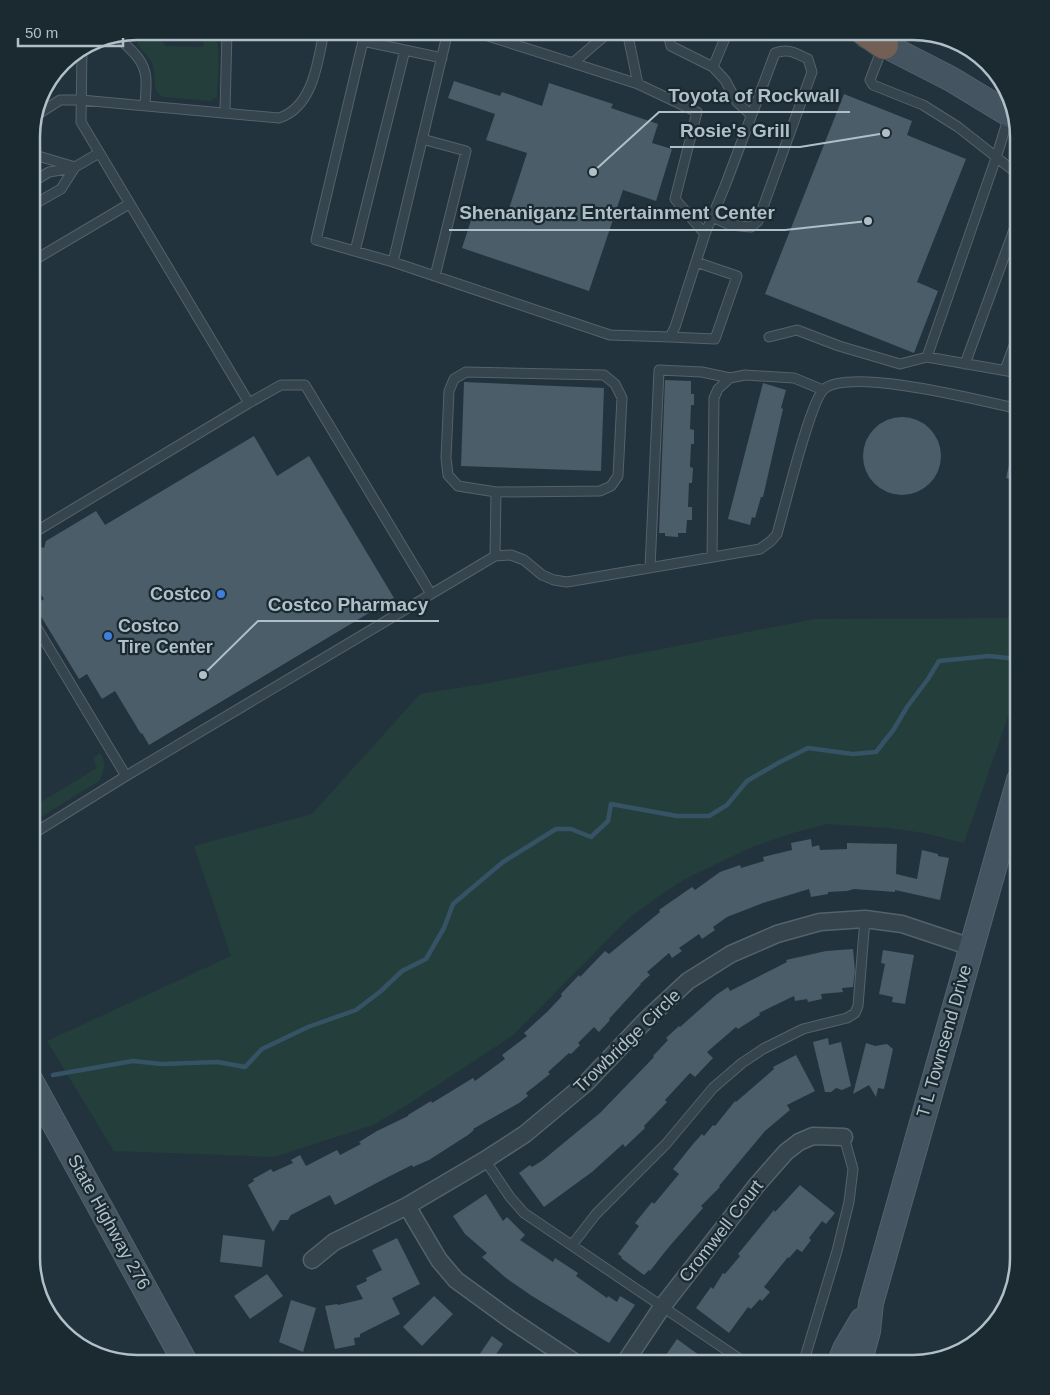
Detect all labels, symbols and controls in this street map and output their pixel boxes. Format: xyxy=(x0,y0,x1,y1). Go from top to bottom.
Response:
scale bar xyxy=(18,15,122,47)
text: 50 m xyxy=(25,24,58,41)
callout: Toyota of Rockwall xyxy=(659,78,850,112)
text: Toyota of Rockwall xyxy=(668,85,840,106)
callout: Rosie's Grill xyxy=(670,113,800,147)
text: Rosie's Grill xyxy=(680,120,790,141)
callout: Shenaniganz Entertainment Center xyxy=(449,196,785,230)
text: Shenaniganz Entertainment Center xyxy=(459,202,775,223)
place label: Costco xyxy=(150,584,211,604)
callout: Costco Pharmacy xyxy=(258,587,439,621)
marker: Costco xyxy=(215,588,227,600)
text: Costco Pharmacy xyxy=(268,594,429,615)
place label: Costco Tire Center xyxy=(118,616,213,657)
marker: Costco Tire Center xyxy=(102,630,114,642)
street label: T L Townsend Drive xyxy=(913,962,975,1120)
street label: Trowbridge Circle xyxy=(570,985,684,1097)
street label: State Highway 276 xyxy=(64,1151,154,1293)
street label: Cromwell Court xyxy=(675,1176,767,1286)

